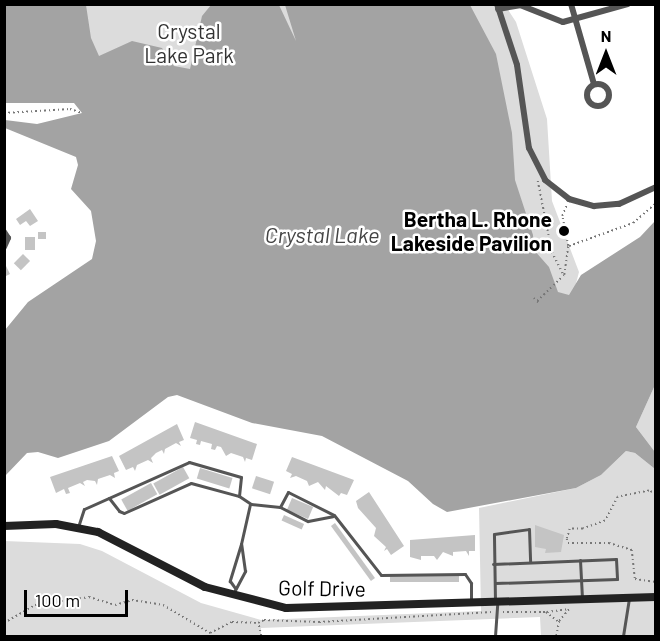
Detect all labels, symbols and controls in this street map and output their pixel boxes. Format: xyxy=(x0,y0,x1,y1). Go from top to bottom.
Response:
park label: Crystal Lake Park xyxy=(144,18,234,68)
north arrow xyxy=(576,24,636,84)
text: N xyxy=(601,26,611,45)
place label: Bertha L. Rhone Lakeside Pavilion xyxy=(391,206,552,256)
water label: Crystal Lake xyxy=(265,222,379,248)
marker: Bertha L. Rhone Lakeside Pavilion xyxy=(557,224,571,238)
street label: Golf Drive xyxy=(278,575,366,601)
scale bar xyxy=(27,578,130,616)
text: 100 m xyxy=(35,589,80,611)

